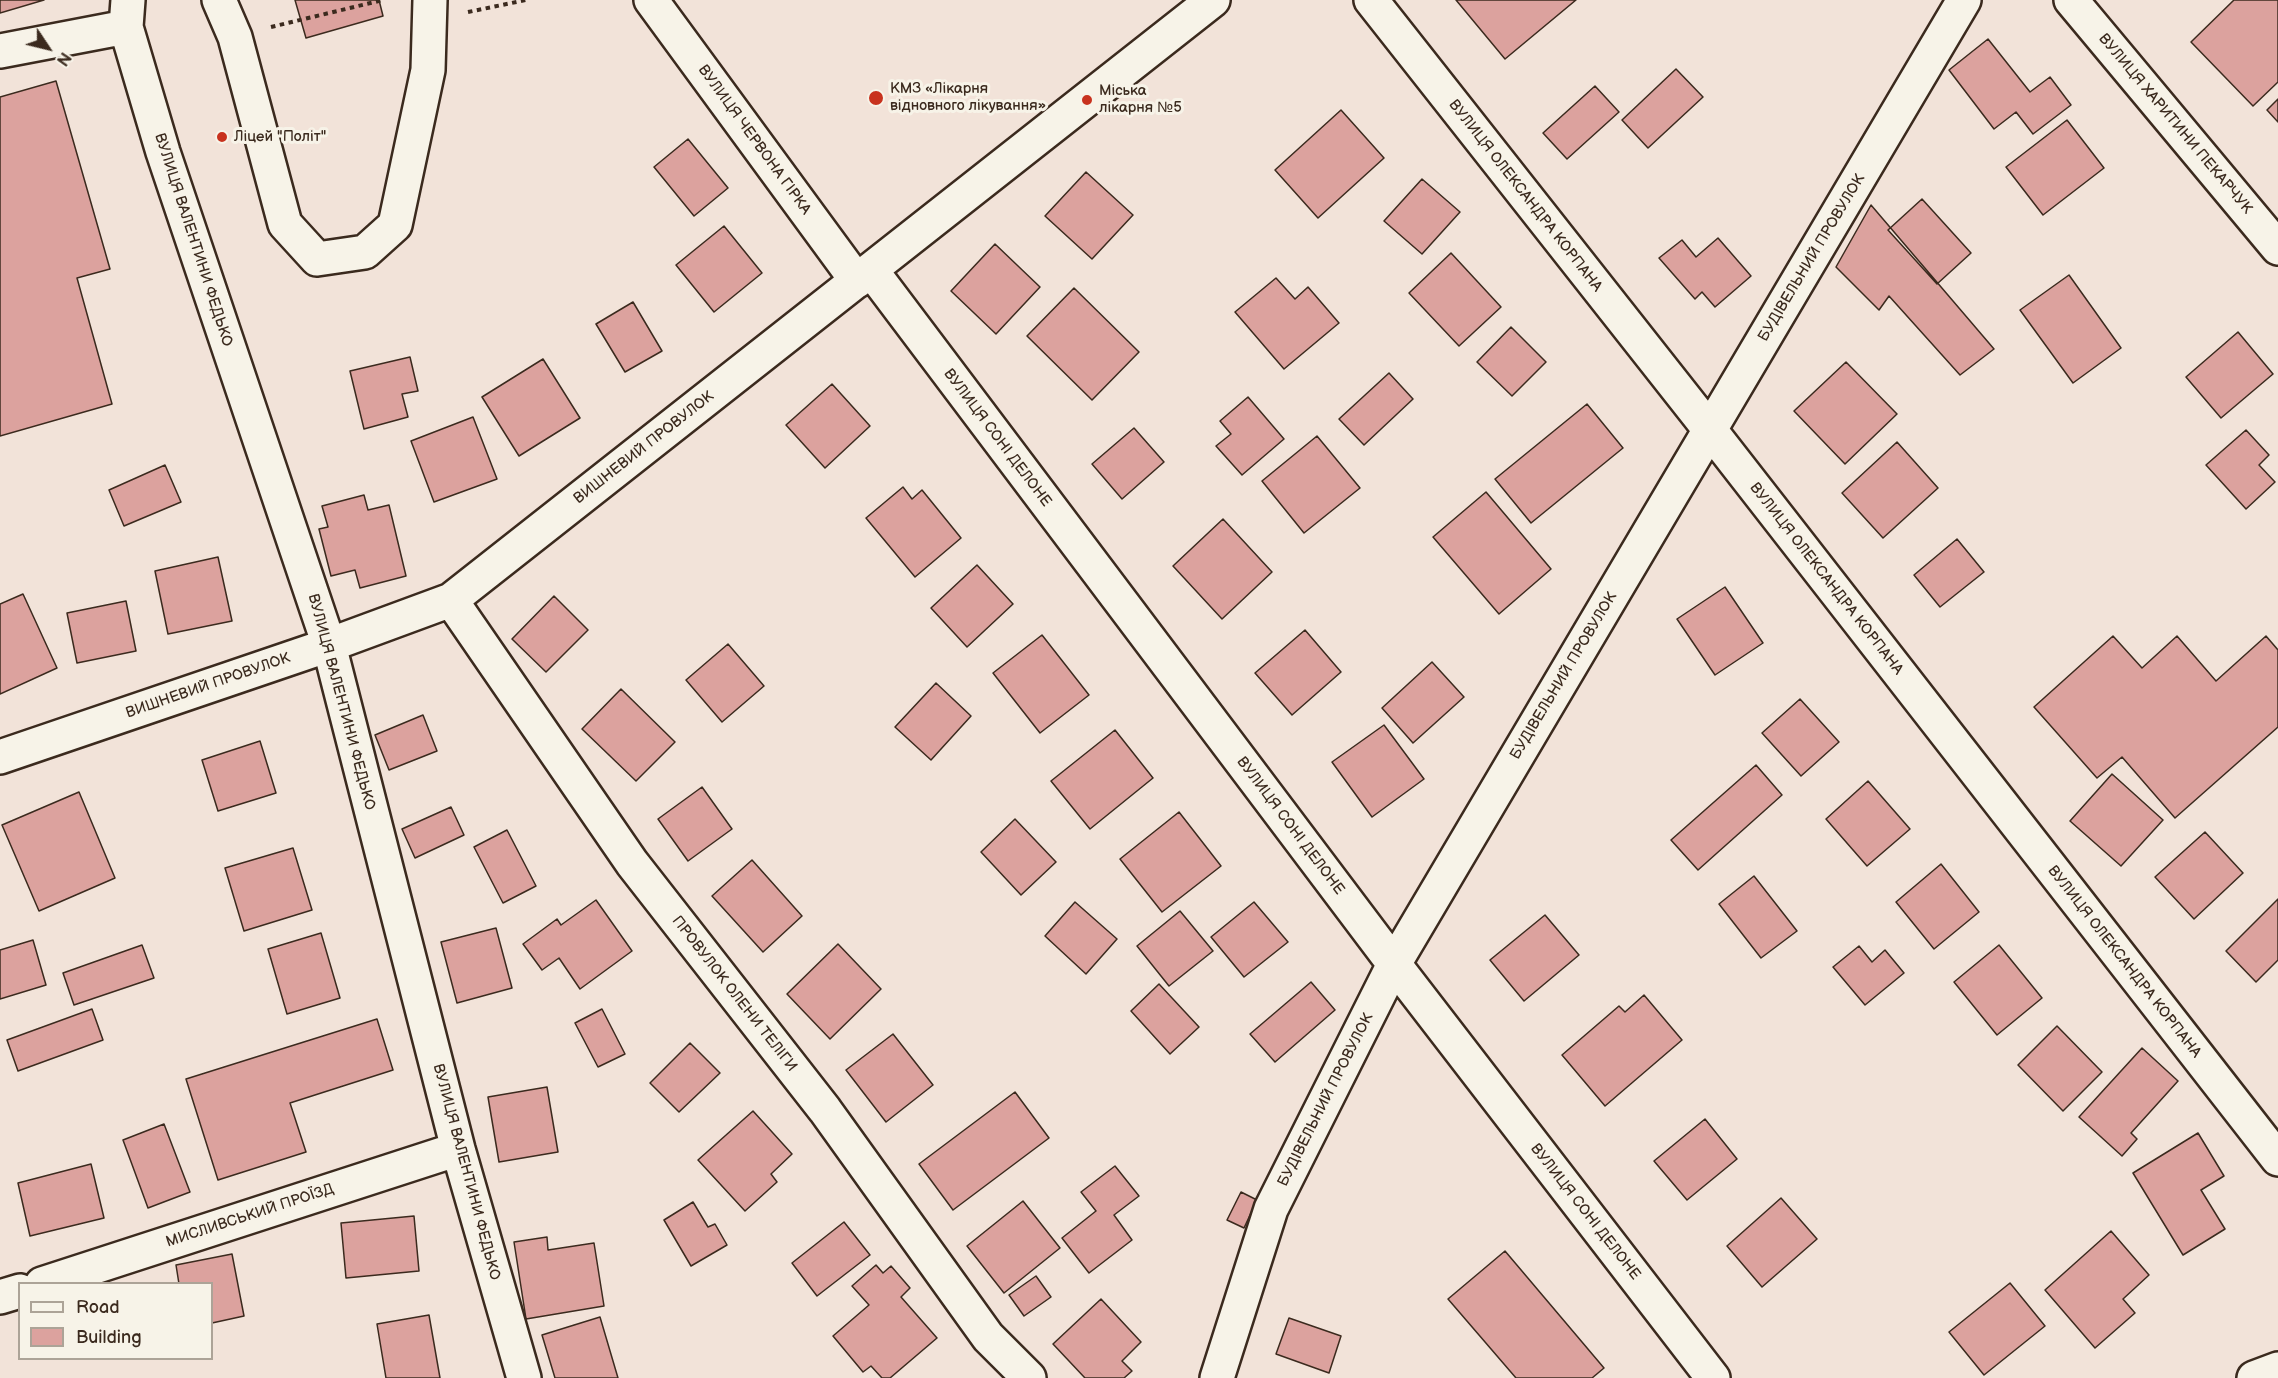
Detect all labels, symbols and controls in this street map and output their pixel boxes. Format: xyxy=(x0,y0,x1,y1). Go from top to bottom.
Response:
north arrow xyxy=(18,18,78,78)
street label: ВУЛИЦЯ ХАРИТИНИ ПЕКАРЧУК xyxy=(2094,30,2256,218)
text: N xyxy=(52,48,74,69)
street label: ВУЛИЦЯ ЧЕРВОНА ГІРКА xyxy=(694,62,814,218)
place label: КМЗ «Лікарня відновного лікування» xyxy=(890,80,1046,115)
place label: Міська лікарня №5 xyxy=(1099,82,1182,117)
marker: КМЗ «Лікарня відновного лікування» xyxy=(867,89,885,107)
marker: Міська лікарня №5 xyxy=(1080,93,1094,107)
street label: ВУЛИЦЯ ОЛЕКСАНДРА КОРПАНА xyxy=(1444,96,1606,296)
place label: Ліцей "Політ" xyxy=(234,128,326,146)
marker: Ліцей "Політ" xyxy=(215,130,229,144)
street label: ВУЛИЦЯ ВАЛЕНТИНИ ФЕДЬКО xyxy=(150,131,236,349)
street label: БУДІВЕЛЬНИЙ ПРОВУЛОК xyxy=(1755,171,1869,345)
street label: ВУЛИЦЯ СОНІ ДЕЛОНЕ xyxy=(939,366,1055,510)
street label: ВИШНЕВИЙ ПРОВУЛОК xyxy=(570,388,718,508)
street label: ВУЛИЦЯ ОЛЕКСАНДРА КОРПАНА xyxy=(1745,479,1907,679)
street label: БУДІВЕЛЬНИЙ ПРОВУЛОК xyxy=(1507,589,1621,763)
street label: ВУЛИЦЯ ВАЛЕНТИНИ ФЕДЬКО xyxy=(303,592,379,812)
street label: ВИШНЕВИЙ ПРОВУЛОК xyxy=(123,649,293,723)
street label: ВУЛИЦЯ СОНІ ДЕЛОНЕ xyxy=(1232,754,1348,898)
street label: ВУЛИЦЯ ОЛЕКСАНДРА КОРПАНА xyxy=(2043,862,2205,1062)
street label: ПРОВУЛОК ОЛЕНИ ТЕЛІГИ xyxy=(668,913,800,1075)
street label: БУДІВЕЛЬНИЙ ПРОВУЛОК xyxy=(1274,1010,1378,1190)
street label: ВУЛИЦЯ ВАЛЕНТИНИ ФЕДЬКО xyxy=(428,1062,504,1282)
street label: ВУЛИЦЯ СОНІ ДЕЛОНЕ xyxy=(1526,1140,1644,1284)
street label: МИСЛИВСЬКИЙ ПРОЇЗД xyxy=(164,1180,336,1252)
legend xyxy=(18,1282,213,1360)
text: Road xyxy=(76,1297,120,1318)
text: Building xyxy=(76,1327,142,1348)

